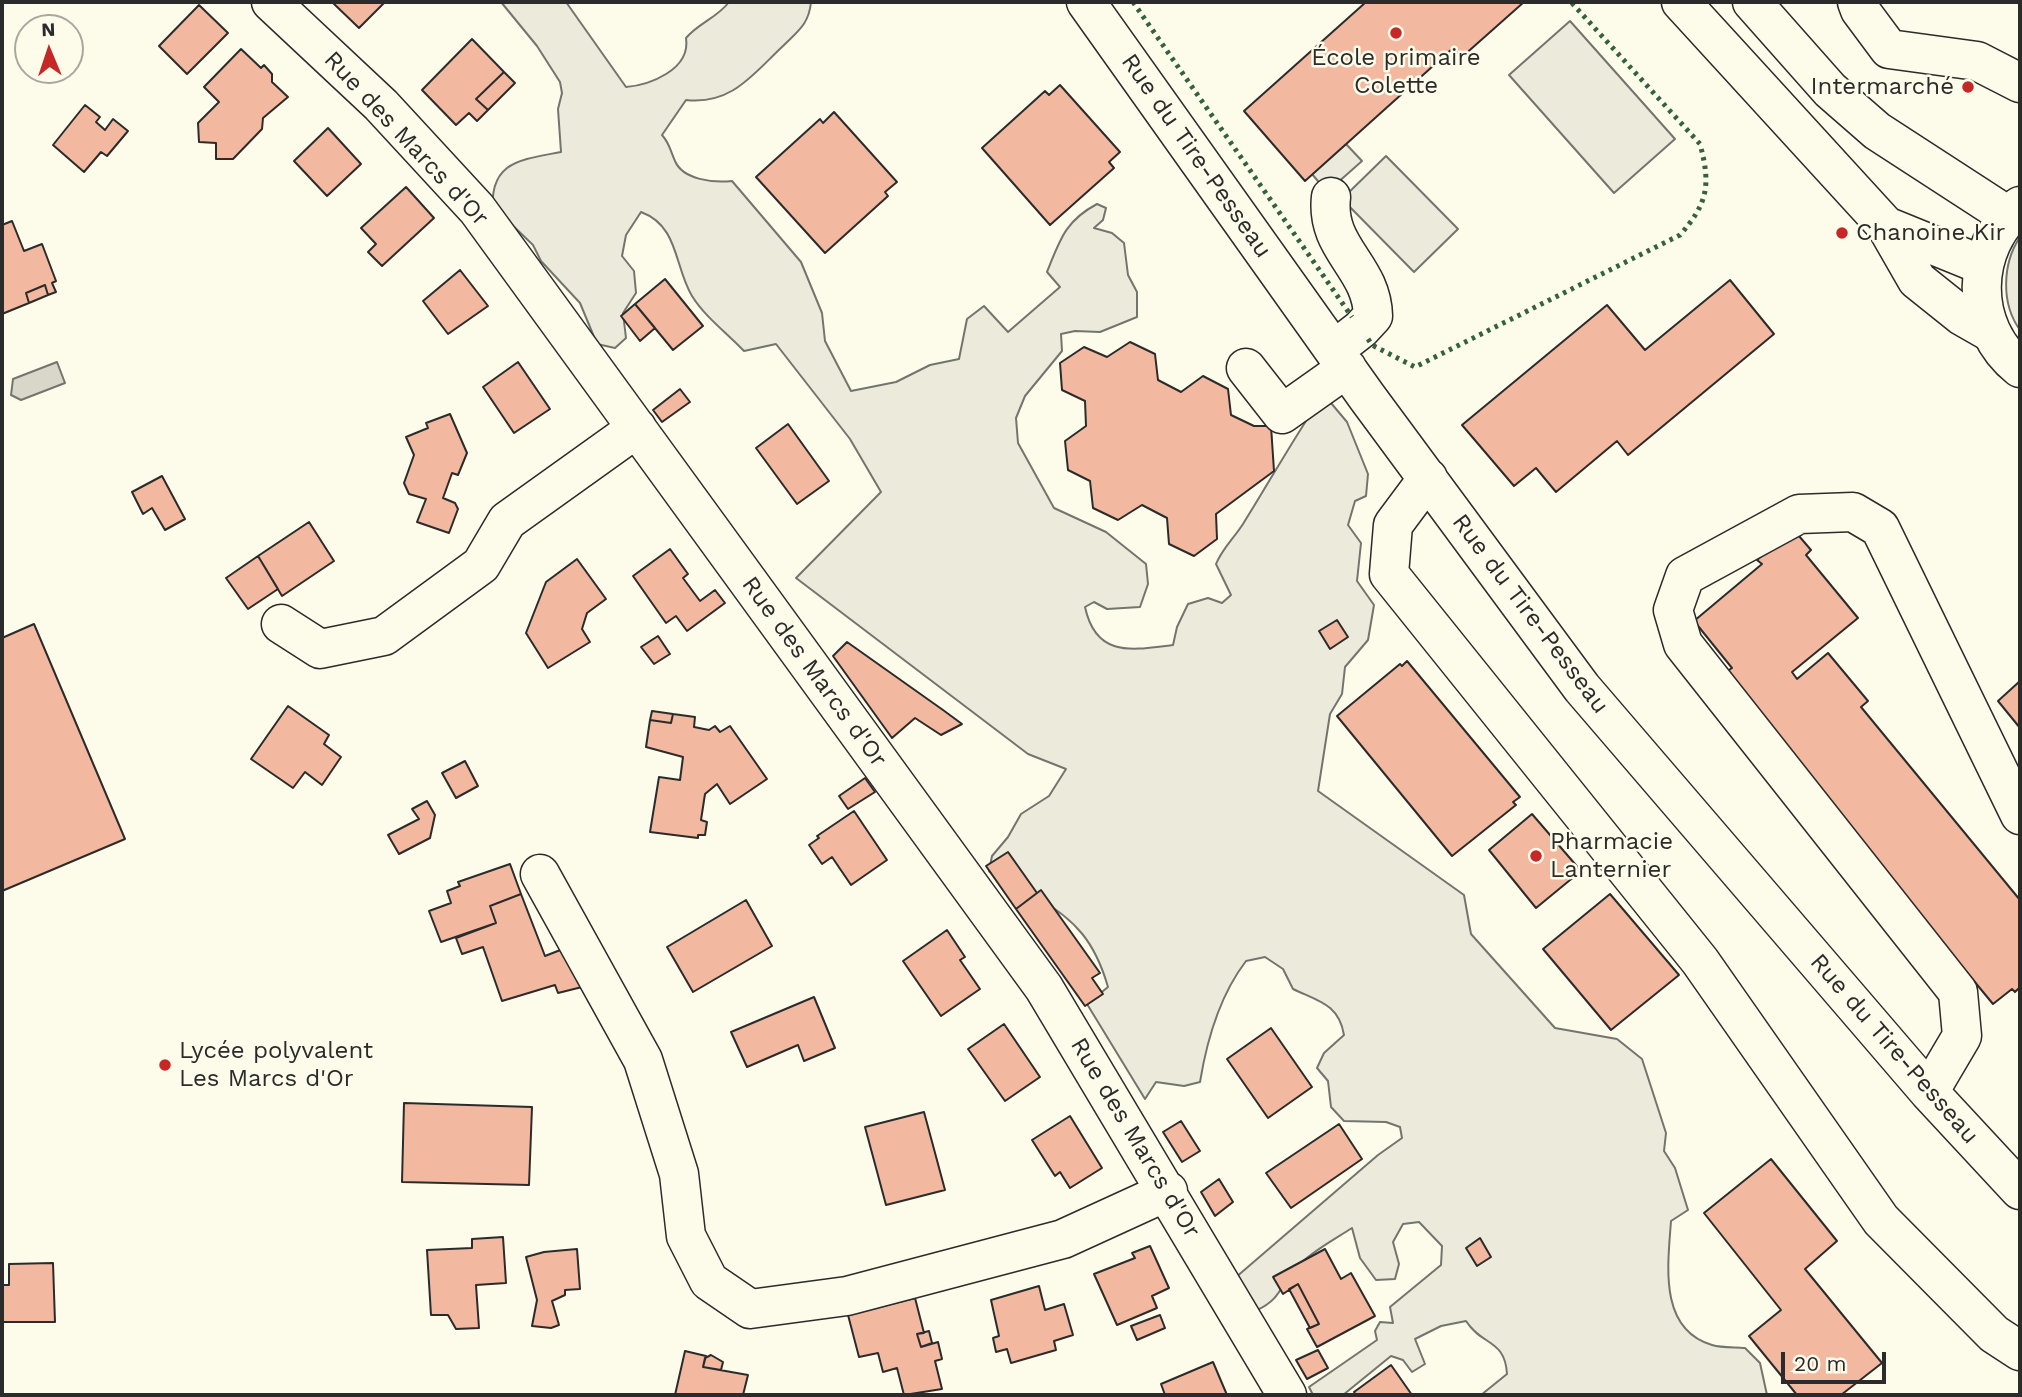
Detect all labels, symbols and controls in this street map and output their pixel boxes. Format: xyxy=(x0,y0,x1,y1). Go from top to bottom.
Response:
north arrow xyxy=(14,14,84,84)
text: N xyxy=(41,18,56,41)
marker: École primaire Colette xyxy=(1388,25,1404,41)
place label: École primaire Colette xyxy=(1311,44,1481,100)
street label: Rue des Marcs d'Or xyxy=(318,46,494,232)
street label: Rue du Tire-Pesseau xyxy=(1115,48,1277,264)
place label: Intermarché xyxy=(1811,73,1954,101)
marker: Intermarché xyxy=(1960,79,1976,95)
place label: Chanoine Kir xyxy=(1856,219,2005,247)
marker: Chanoine Kir xyxy=(1834,225,1850,241)
street label: Rue du Tire-Pesseau xyxy=(1446,509,1614,719)
street label: Rue des Marcs d'Or xyxy=(735,571,893,773)
place label: Pharmacie Lanternier xyxy=(1550,828,1673,884)
marker: Pharmacie Lanternier xyxy=(1528,848,1544,864)
street label: Rue du Tire-Pesseau xyxy=(1804,948,1984,1150)
street label: Rue des Marcs d'Or xyxy=(1064,1033,1206,1243)
place label: Lycée polyvalent Les Marcs d'Or xyxy=(179,1037,373,1093)
marker: Lycée polyvalent Les Marcs d'Or xyxy=(157,1057,173,1073)
scale bar xyxy=(1784,1338,1889,1382)
text: 20 m xyxy=(1794,1351,1846,1376)

